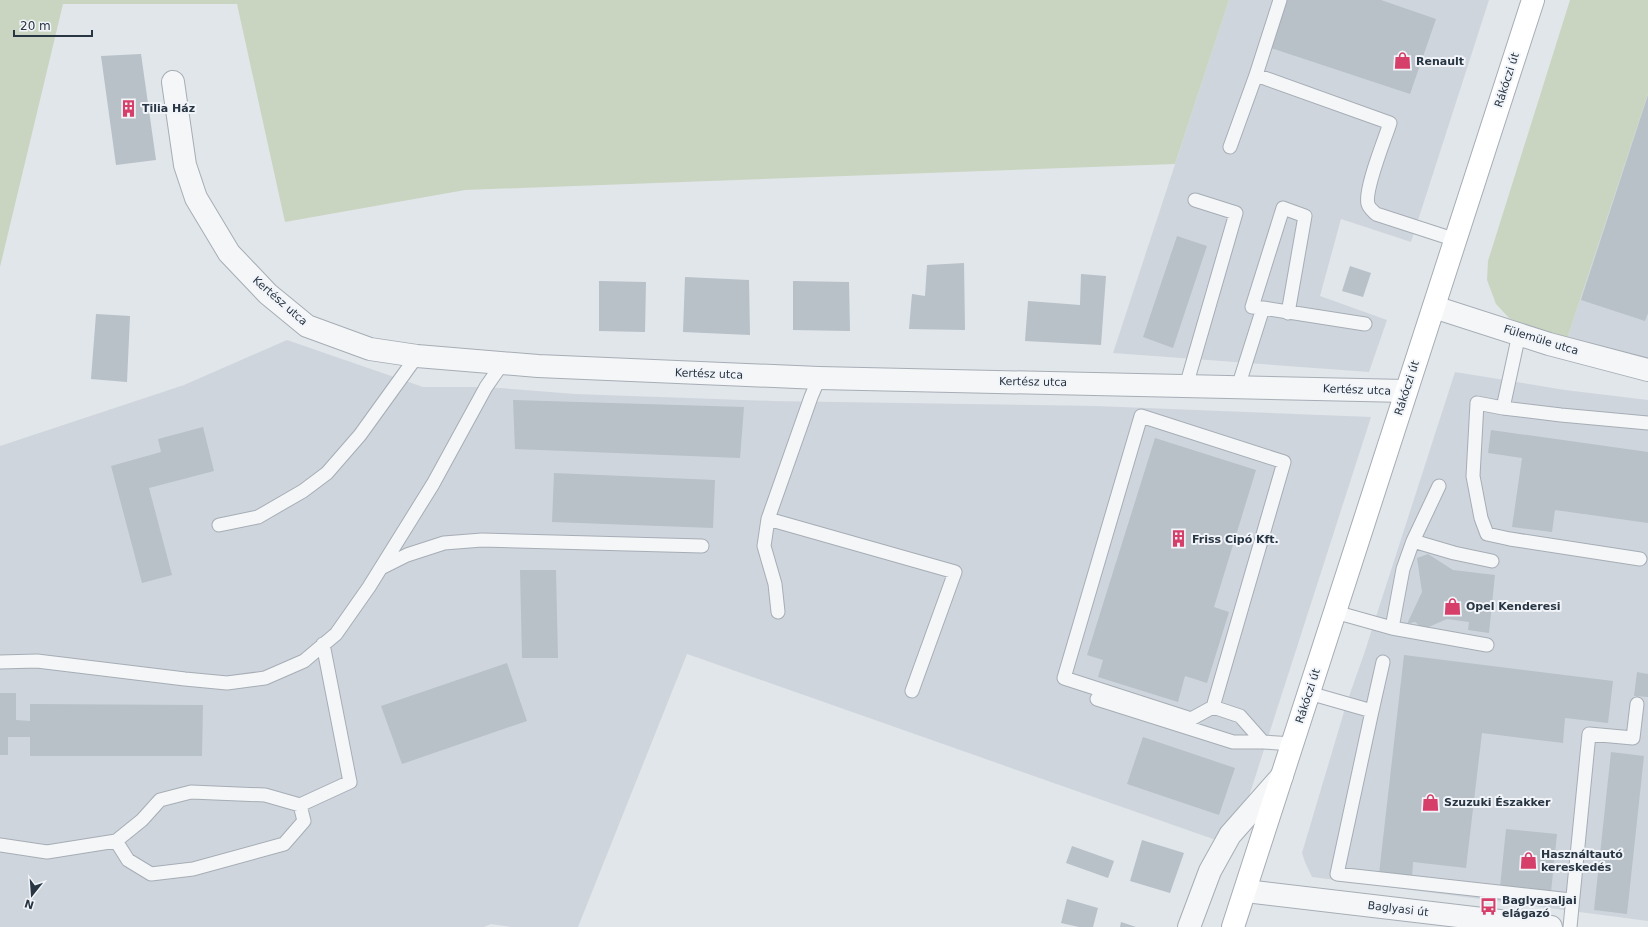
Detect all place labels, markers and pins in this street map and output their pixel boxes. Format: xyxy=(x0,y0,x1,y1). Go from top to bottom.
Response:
shop icon: Renault xyxy=(1393,51,1413,71)
place label: Renault xyxy=(1416,55,1464,68)
building icon: Tilia Ház xyxy=(119,98,139,118)
place label: Tilia Ház xyxy=(142,102,195,115)
building icon: Friss Cipó Kft. xyxy=(1169,529,1189,549)
place label: Friss Cipó Kft. xyxy=(1192,533,1279,546)
shop icon: Opel Kenderesi xyxy=(1443,596,1463,616)
place label: Opel Kenderesi xyxy=(1466,600,1560,613)
shop icon: Szuzuki Északker xyxy=(1421,792,1441,812)
place label: Szuzuki Északker xyxy=(1444,796,1551,809)
place label: Használtautó kereskedés xyxy=(1541,848,1623,874)
shop icon: Használtautó kereskedés xyxy=(1518,850,1538,870)
place label: Baglyasaljai elágazó xyxy=(1502,894,1577,920)
bus stop icon: Baglyasaljai elágazó xyxy=(1479,896,1499,916)

